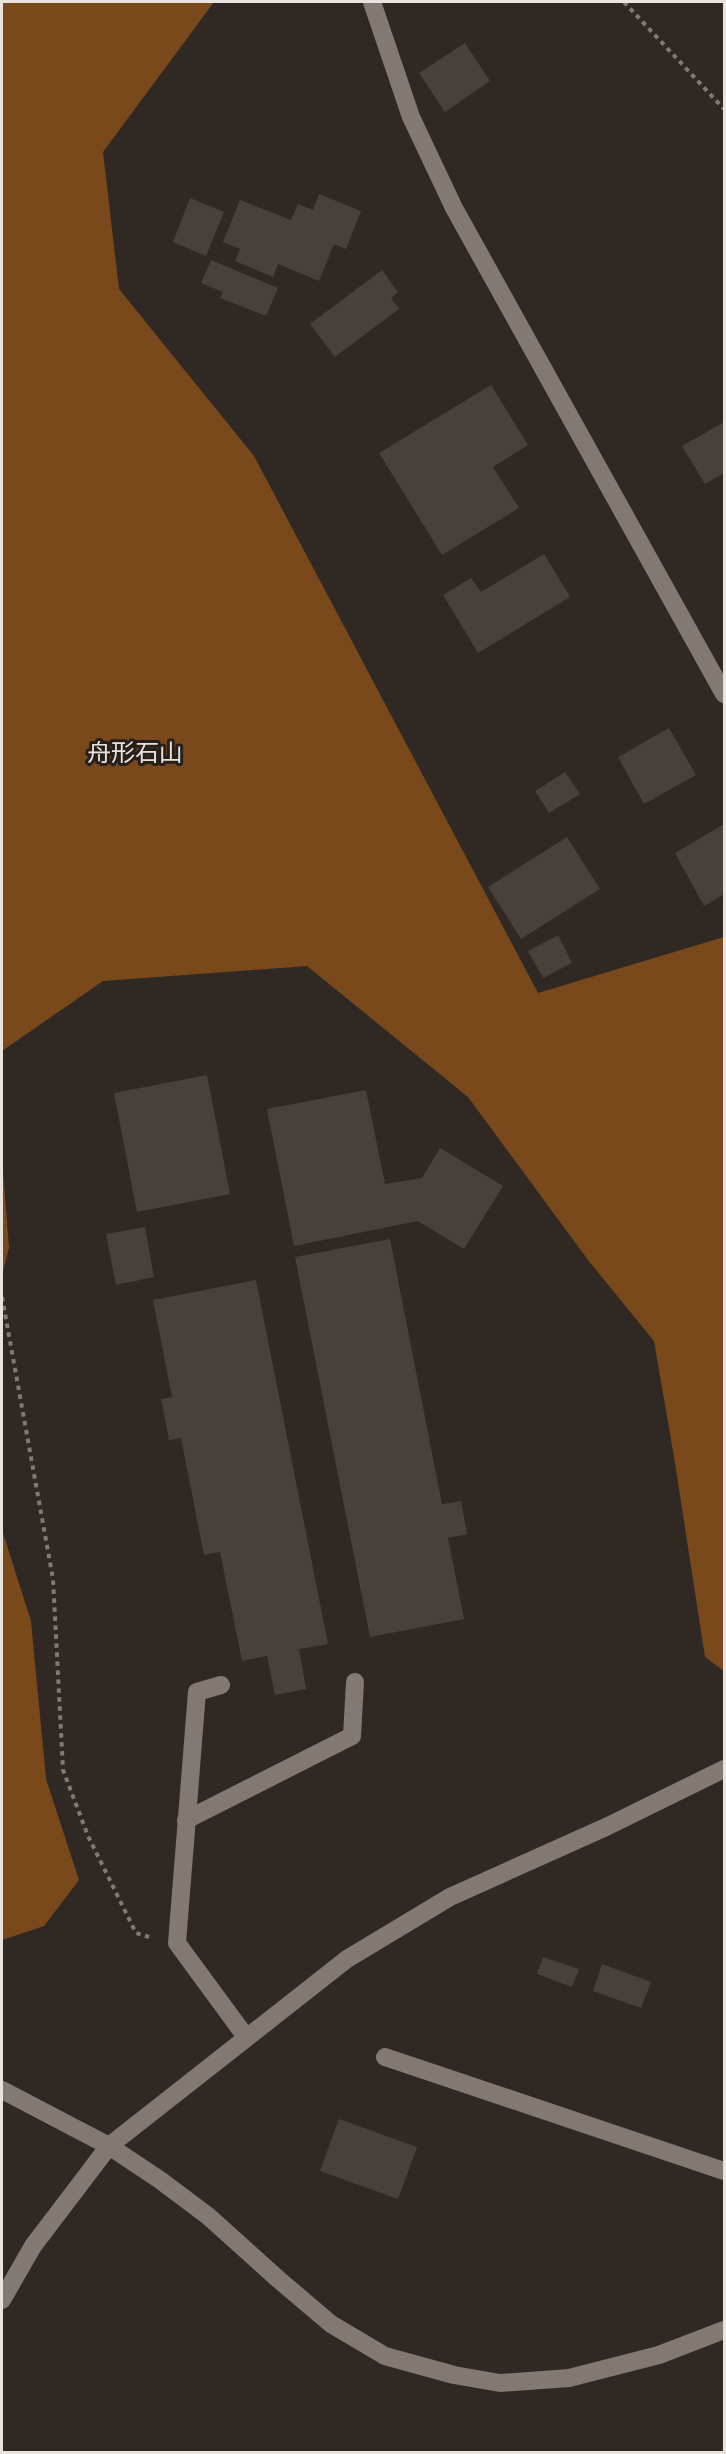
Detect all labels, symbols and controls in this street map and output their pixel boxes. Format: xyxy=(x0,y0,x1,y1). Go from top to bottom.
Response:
district label: 舟形石山 xyxy=(87,740,183,766)

